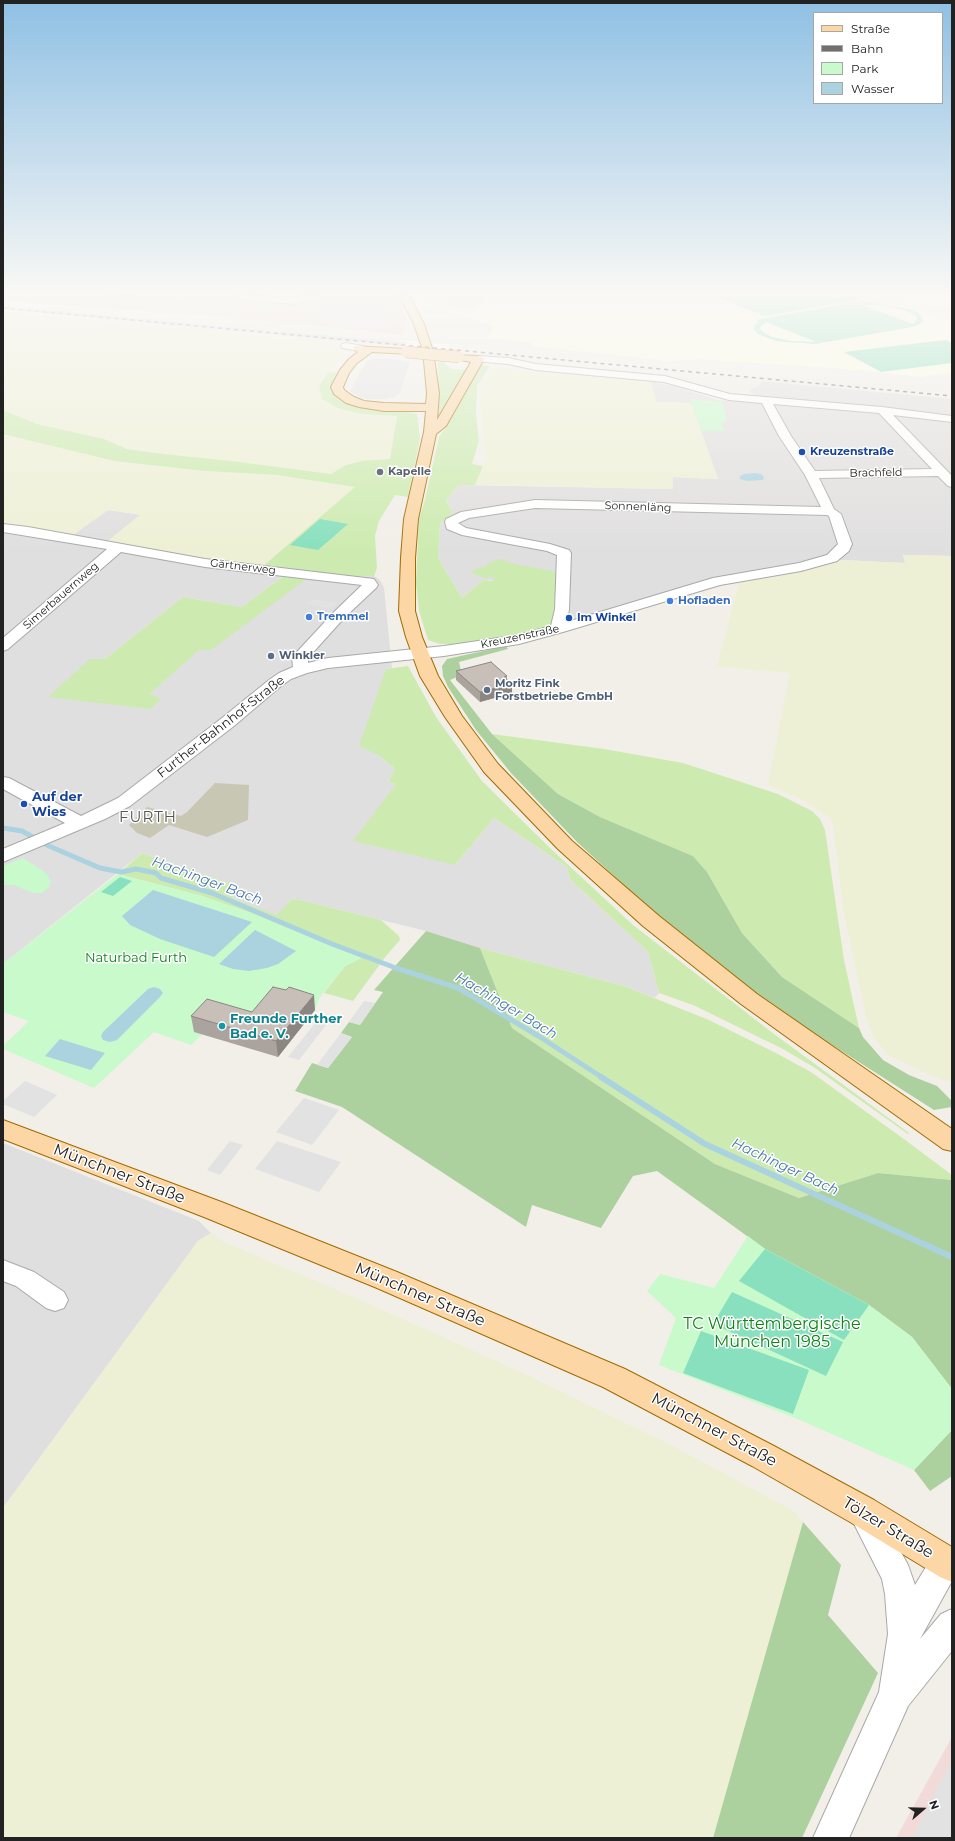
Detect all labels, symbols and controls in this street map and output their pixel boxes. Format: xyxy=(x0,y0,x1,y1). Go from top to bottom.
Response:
legend xyxy=(813,12,943,104)
text: Straße xyxy=(851,21,890,36)
text: Bahn xyxy=(851,41,883,56)
text: Park xyxy=(851,61,878,76)
text: Wasser xyxy=(851,81,895,96)
place label: Kreuzenstraße xyxy=(810,445,894,459)
marker: Kreuzenstraße xyxy=(797,447,807,457)
place label: Kapelle xyxy=(388,465,431,479)
street label: Brachfeld xyxy=(849,466,903,480)
marker: Kapelle xyxy=(375,467,385,477)
street label: Sonnenläng xyxy=(604,499,672,515)
street label: Gärtnerweg xyxy=(209,556,277,578)
street label: Simerbauernweg xyxy=(21,560,101,632)
place label: Hofladen xyxy=(678,594,731,608)
marker: Hofladen xyxy=(665,596,675,606)
place label: Tremmel xyxy=(317,610,369,624)
place label: Im Winkel xyxy=(577,611,636,625)
marker: Tremmel xyxy=(304,612,314,622)
marker: Im Winkel xyxy=(564,613,574,623)
street label: Kreuzenstraße xyxy=(480,622,560,652)
place label: Winkler xyxy=(279,649,325,663)
marker: Winkler xyxy=(266,651,276,661)
street label: Further-Bahnhof-Straße xyxy=(154,672,288,782)
place label: Moritz Fink Forstbetriebe GmbH xyxy=(495,677,613,703)
marker: Moritz Fink Forstbetriebe GmbH xyxy=(482,685,492,695)
place label: Auf der Wies xyxy=(32,789,82,820)
marker: Auf der Wies xyxy=(19,799,29,809)
district label: FURTH xyxy=(119,809,177,827)
water label: Hachinger Bach xyxy=(150,853,264,909)
park label: Naturbad Furth xyxy=(85,950,187,966)
water label: Hachinger Bach xyxy=(452,969,560,1043)
place label: Freunde Further Bad e. V. xyxy=(230,1011,342,1042)
marker: Freunde Further Bad e. V. xyxy=(217,1021,227,1031)
water label: Hachinger Bach xyxy=(729,1135,841,1199)
street label: Münchner Straße xyxy=(50,1140,188,1208)
street label: Münchner Straße xyxy=(352,1259,488,1331)
park label: TC Württembergische München 1985 xyxy=(683,1314,861,1352)
street label: Münchner Straße xyxy=(648,1389,780,1471)
street label: Tölzer Straße xyxy=(839,1493,937,1563)
north arrow xyxy=(903,1789,943,1829)
text: N xyxy=(926,1798,942,1811)

